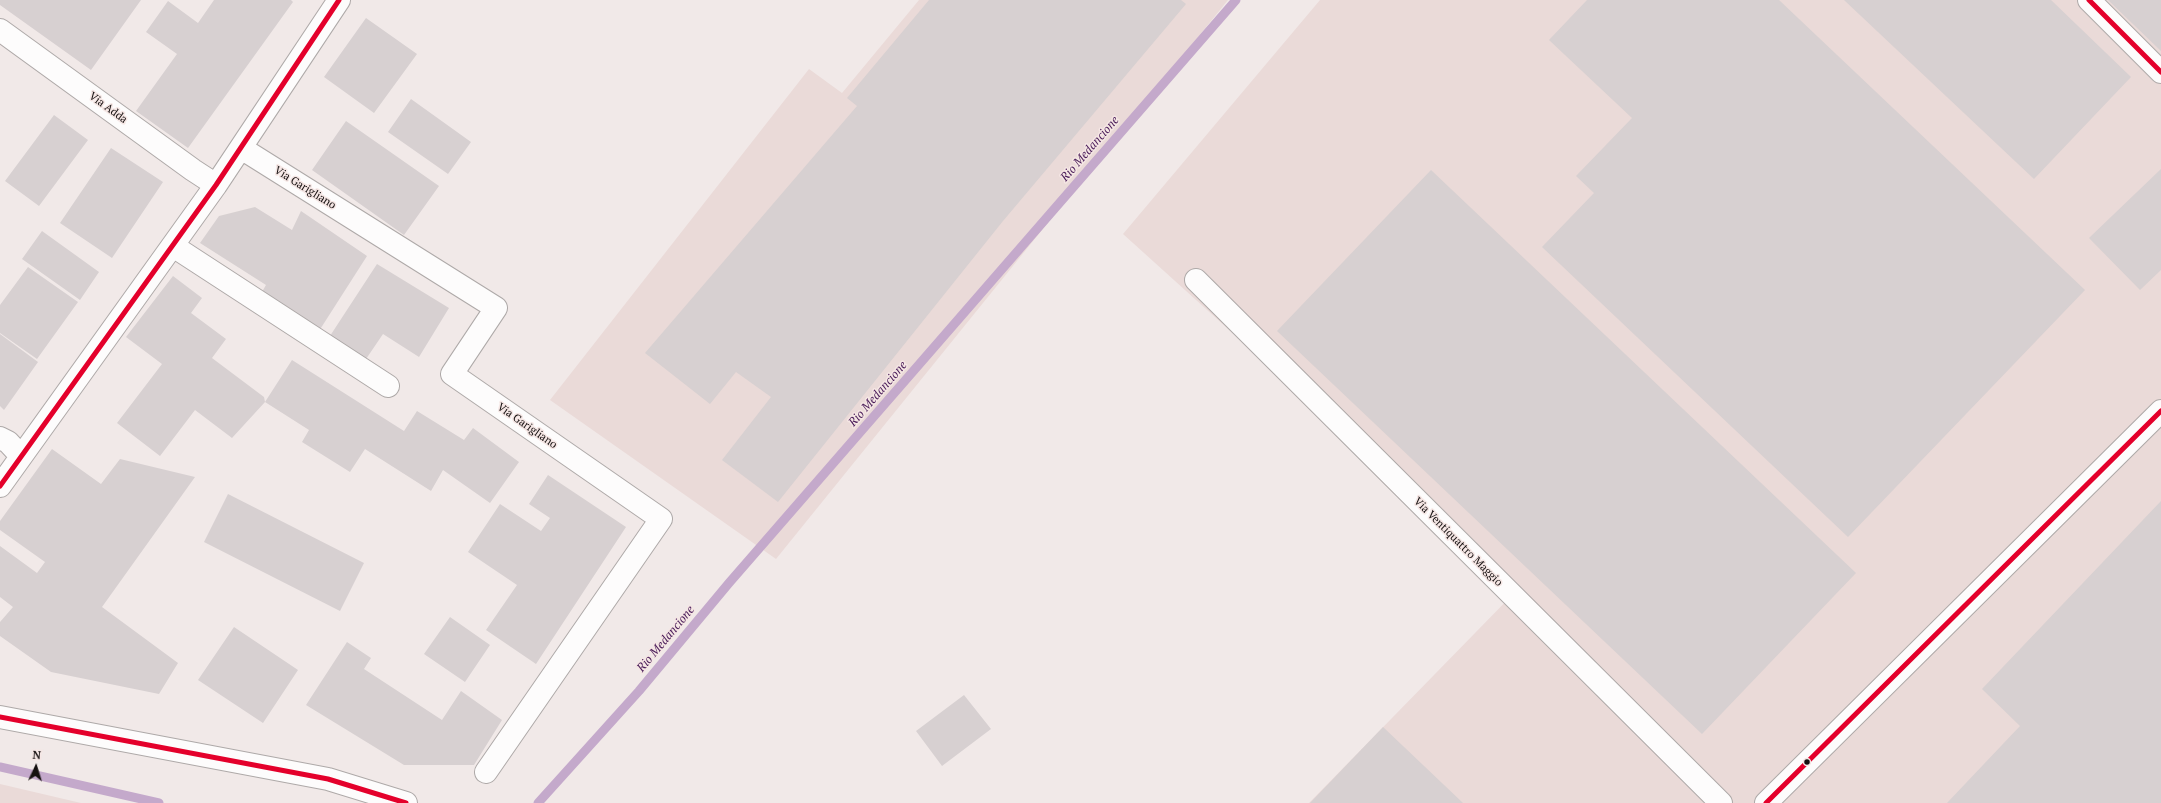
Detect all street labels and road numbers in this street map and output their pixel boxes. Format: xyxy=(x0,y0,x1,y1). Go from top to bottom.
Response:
street label: Via Adda xyxy=(86,90,130,126)
street label: Via Garigliano xyxy=(272,164,338,212)
street label: Via Garigliano xyxy=(494,400,560,452)
street label: Via Ventiquattro Maggio xyxy=(1411,495,1505,589)

